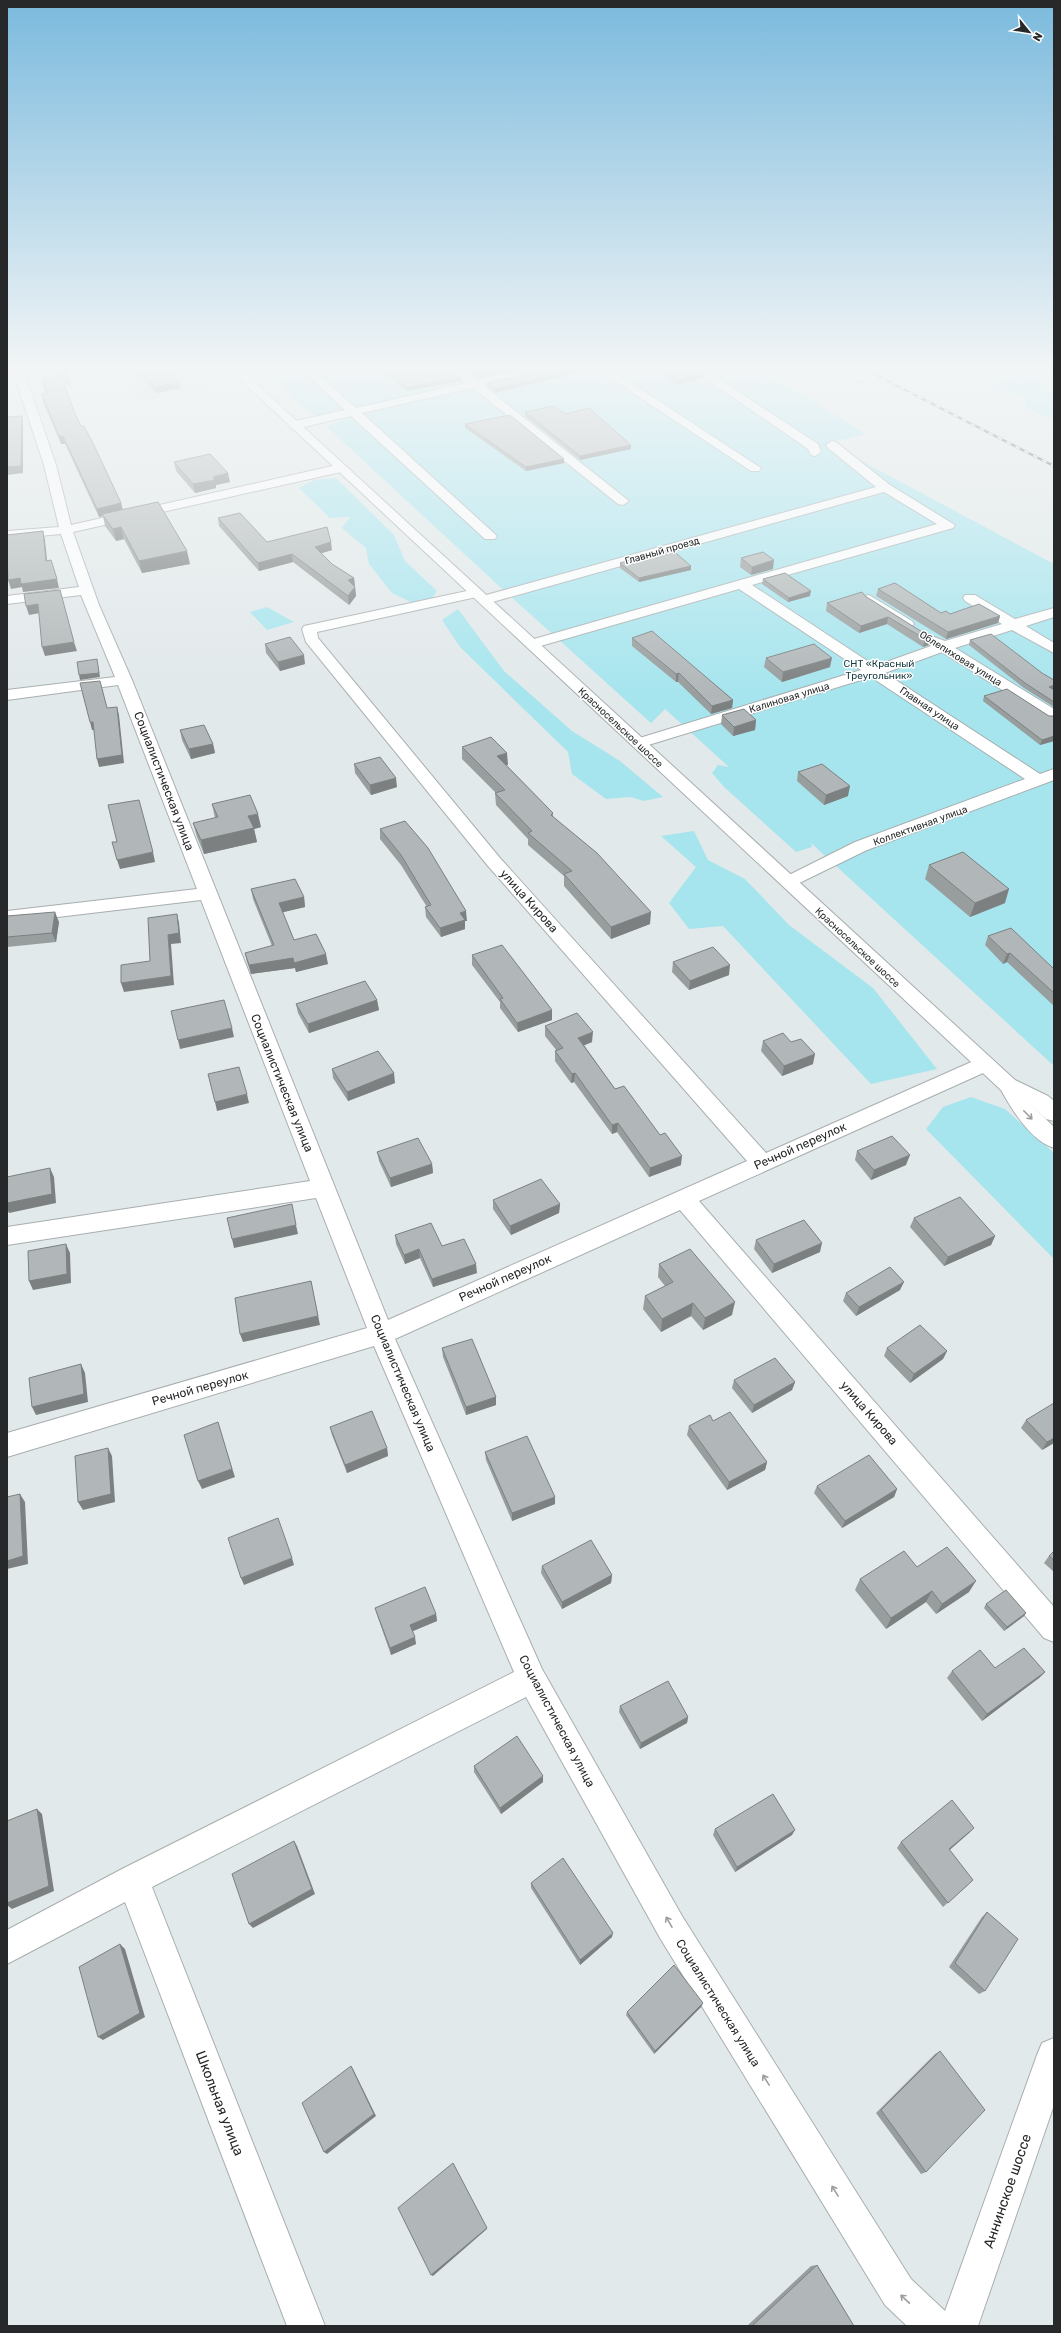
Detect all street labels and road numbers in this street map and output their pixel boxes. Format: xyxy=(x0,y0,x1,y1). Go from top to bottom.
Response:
street label: Главный проезд xyxy=(624,535,701,567)
street label: Облепиховая улица xyxy=(917,629,1004,689)
street label: Калиновая улица xyxy=(748,680,831,716)
street label: Главная улица xyxy=(897,684,961,733)
street label: Красносельское шоссе xyxy=(575,685,666,771)
street label: Социалистическая улица xyxy=(131,710,197,852)
street label: Коллективная улица xyxy=(872,803,969,849)
street label: улица Кирова xyxy=(497,867,561,935)
street label: Красносельское шоссе xyxy=(812,905,903,991)
street label: Социалистическая улица xyxy=(248,1012,316,1154)
street label: Речной переулок xyxy=(752,1119,849,1173)
street label: Речной переулок xyxy=(457,1251,554,1305)
street label: Социалистическая улица xyxy=(368,1312,438,1454)
street label: Речной переулок xyxy=(150,1367,250,1408)
street label: улица Кирова xyxy=(838,1378,900,1448)
street label: Социалистическая улица xyxy=(516,1653,598,1789)
street label: Социалистическая улица xyxy=(673,1937,763,2069)
street label: Школьная улица xyxy=(192,2048,247,2158)
street label: Аннинское шоссе xyxy=(980,2132,1035,2251)

